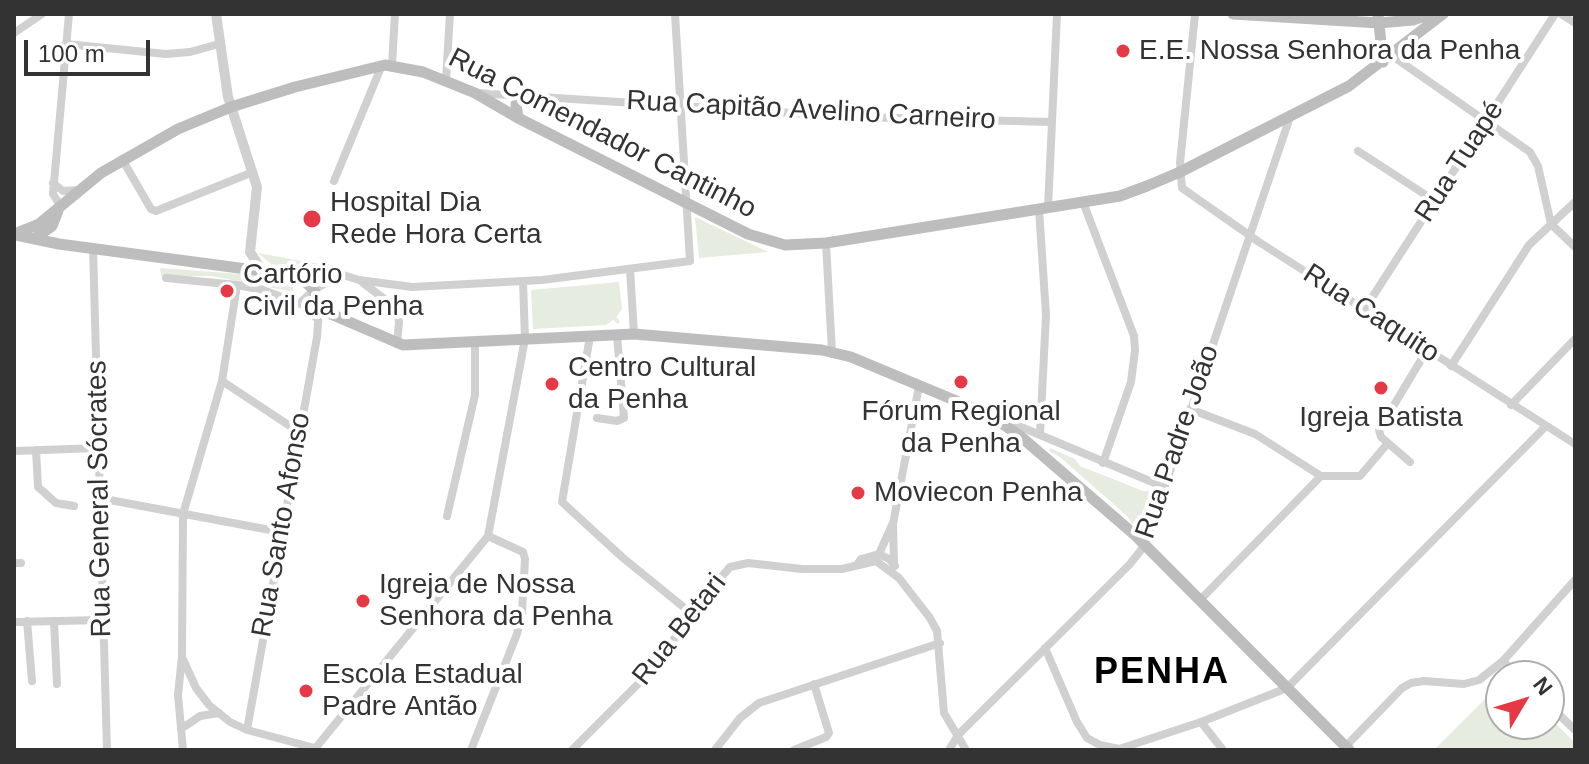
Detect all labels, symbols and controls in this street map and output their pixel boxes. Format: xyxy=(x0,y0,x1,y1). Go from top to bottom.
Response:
scale bar xyxy=(28,24,154,74)
place label: E.E. Nossa Senhora da Penha xyxy=(1139,34,1520,68)
text: 100 m xyxy=(38,40,105,67)
street label: Rua Comendador Cantinho xyxy=(443,42,761,226)
marker: E.E. Nossa Senhora da Penha xyxy=(1114,42,1132,60)
street label: Rua Capitão Avelino Carneiro xyxy=(625,85,997,137)
street label: Rua Tuapé xyxy=(1408,95,1512,229)
place label: Hospital Dia Rede Hora Certa xyxy=(330,186,542,252)
marker: Hospital Dia Rede Hora Certa xyxy=(301,208,323,230)
place label: Cartório Civil da Penha xyxy=(243,258,424,324)
street label: Rua Caquito xyxy=(1297,258,1445,370)
marker: Cartório Civil da Penha xyxy=(218,282,236,300)
street label: Rua Padre João xyxy=(1129,341,1227,543)
place label: Centro Cultural da Penha xyxy=(568,351,756,417)
street label: Rua General Sócrates xyxy=(81,360,119,638)
marker: Fórum Regional da Penha xyxy=(952,373,970,391)
marker: Centro Cultural da Penha xyxy=(543,375,561,393)
marker: Igreja Batista xyxy=(1372,379,1390,397)
place label: Fórum Regional da Penha xyxy=(861,395,1061,461)
place label: Igreja Batista xyxy=(1299,401,1463,435)
street label: Rua Santo Afonso xyxy=(246,410,318,640)
place label: Moviecon Penha xyxy=(874,476,1083,510)
marker: Moviecon Penha xyxy=(849,484,867,502)
place label: Igreja de Nossa Senhora da Penha xyxy=(379,568,613,634)
street label: Rua Betari xyxy=(626,568,734,692)
marker: Igreja de Nossa Senhora da Penha xyxy=(354,592,372,610)
district label: PENHA xyxy=(1094,651,1230,695)
place label: Escola Estadual Padre Antão xyxy=(322,658,523,724)
north arrow xyxy=(1485,660,1565,740)
text: N xyxy=(1528,672,1557,700)
marker: Escola Estadual Padre Antão xyxy=(297,682,315,700)

